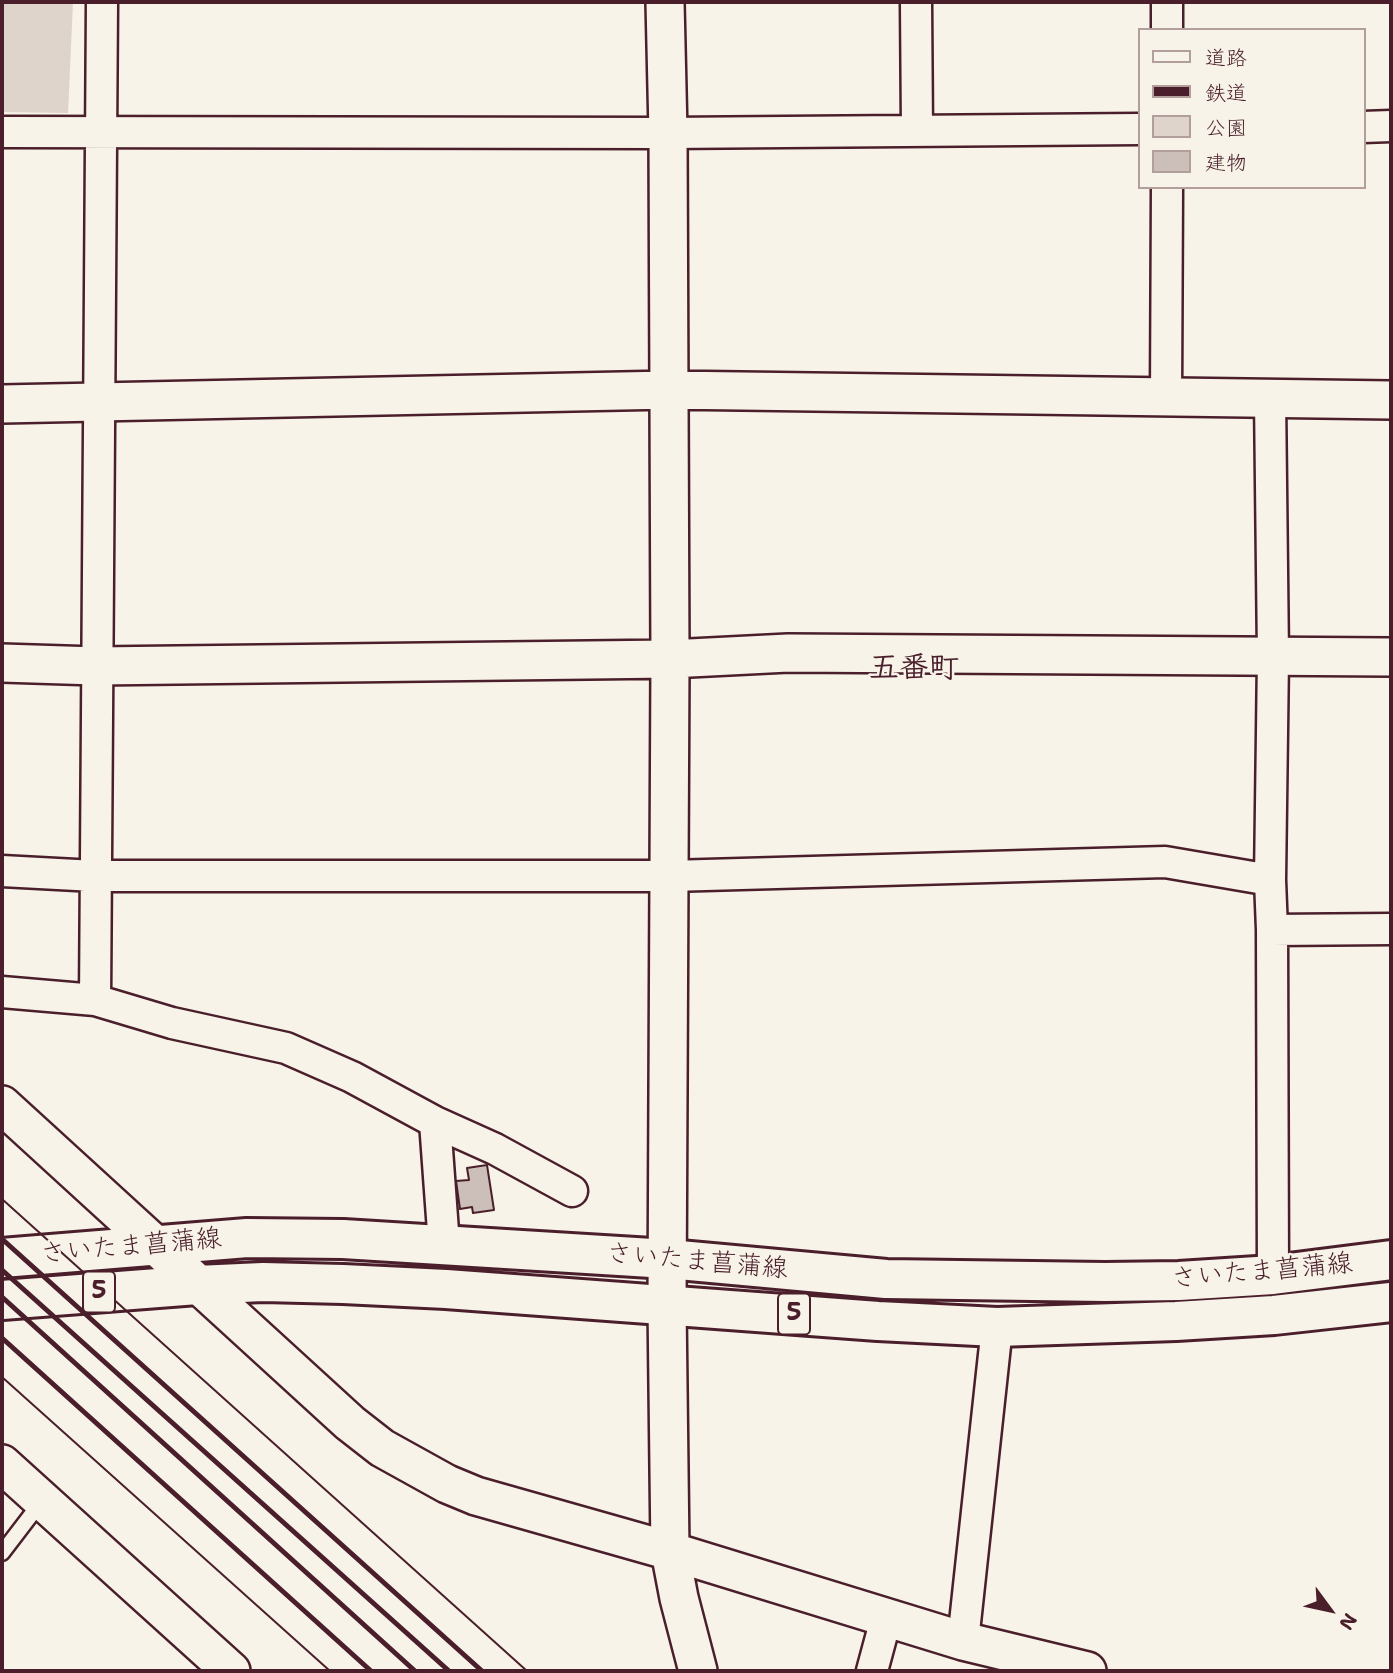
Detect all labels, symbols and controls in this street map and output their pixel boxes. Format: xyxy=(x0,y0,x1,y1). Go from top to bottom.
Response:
legend xyxy=(1138,28,1365,189)
text: 道路 xyxy=(1205,44,1247,72)
text: 鉄道 xyxy=(1205,79,1247,107)
text: 公園 xyxy=(1205,114,1247,142)
text: 建物 xyxy=(1205,149,1247,177)
district label: 五番町 xyxy=(869,651,959,687)
street label: さいたま菖蒲線 xyxy=(39,1224,223,1270)
street label: さいたま菖蒲線 xyxy=(605,1239,789,1285)
street label: さいたま菖蒲線 xyxy=(1170,1249,1354,1295)
road number: 5 xyxy=(83,1272,115,1312)
road number: 5 xyxy=(778,1294,810,1334)
north arrow xyxy=(1295,1575,1365,1645)
text: N xyxy=(1333,1609,1363,1635)

